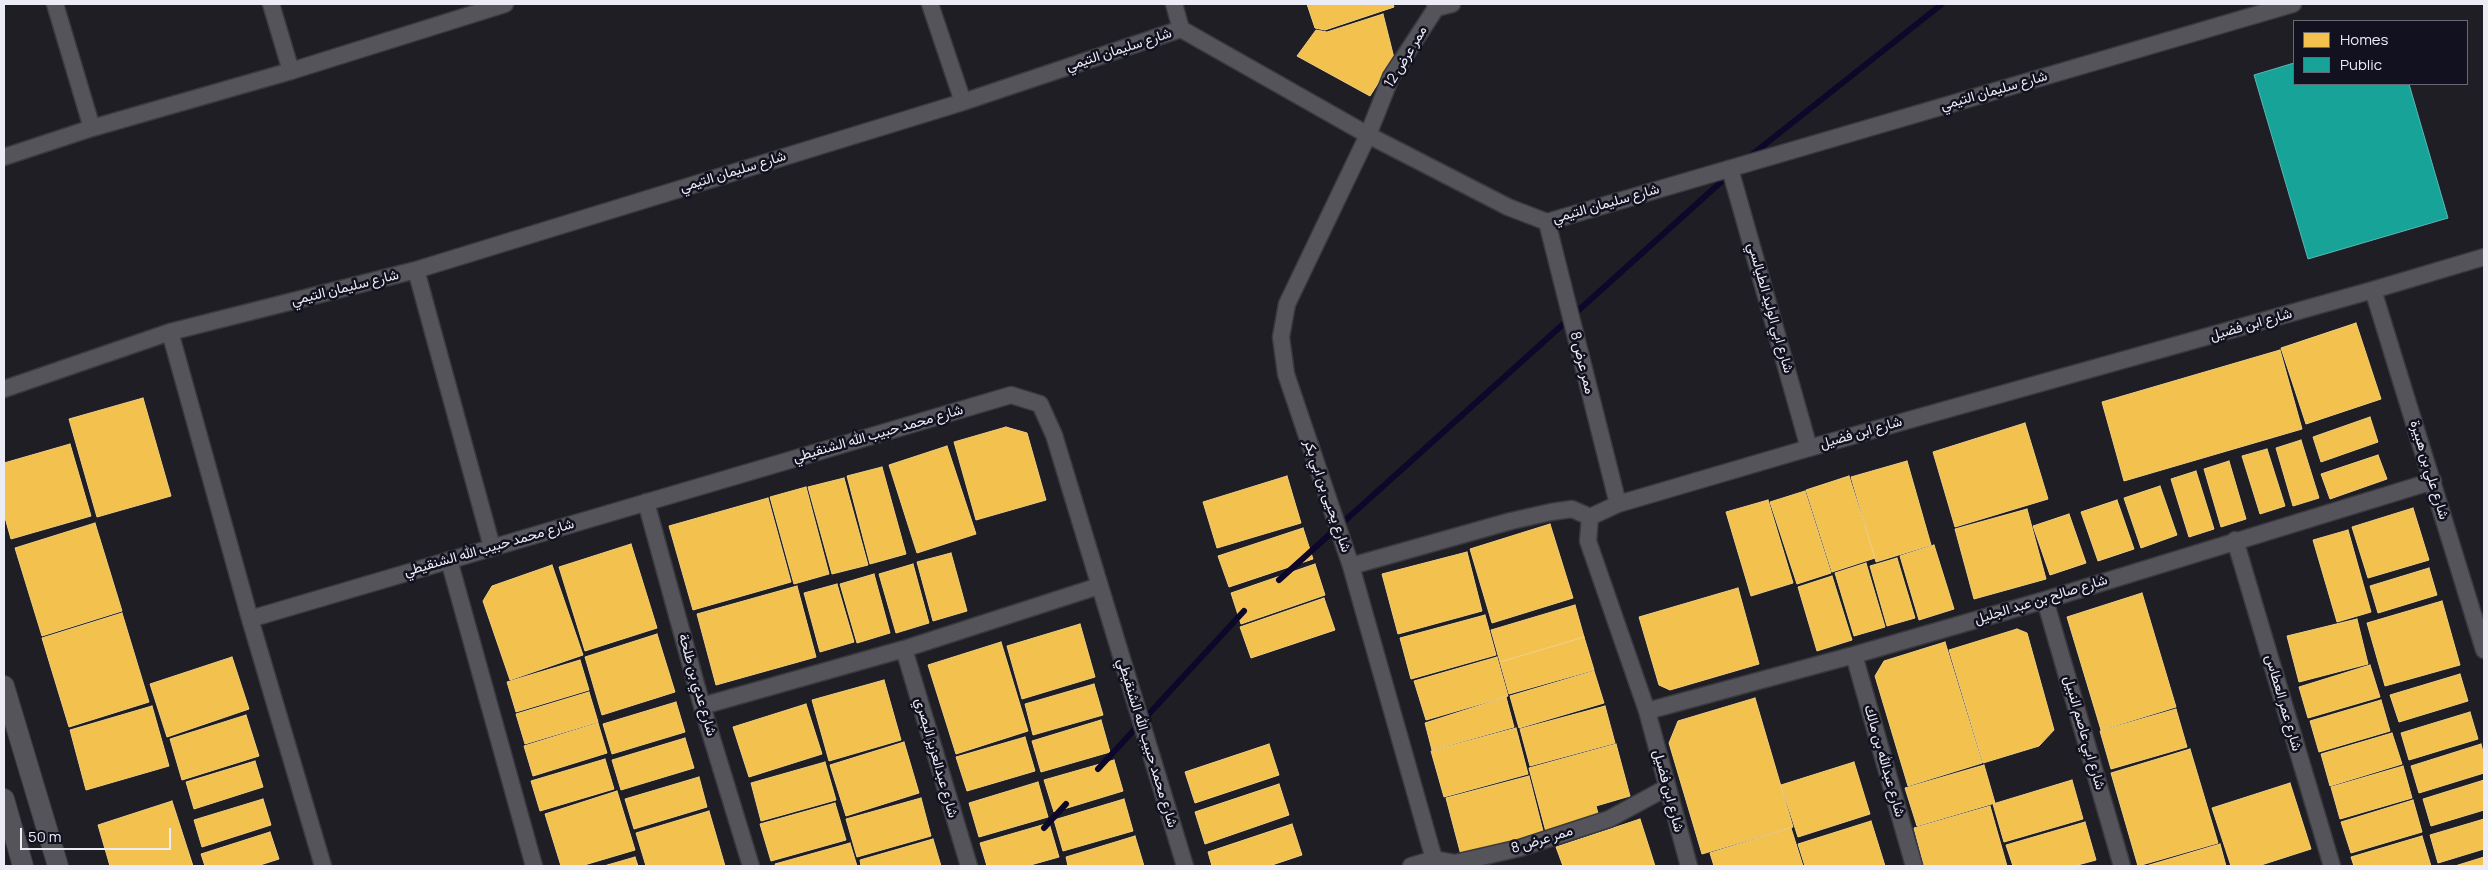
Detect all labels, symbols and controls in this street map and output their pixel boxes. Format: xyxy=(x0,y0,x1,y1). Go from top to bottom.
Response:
legend xyxy=(2293,20,2468,85)
street label: ممر عرض 12 xyxy=(1381,23,1431,91)
street label: شارع سليمان التيمي xyxy=(1064,25,1174,75)
text: Homes xyxy=(2340,29,2388,50)
text: Public xyxy=(2340,54,2382,75)
street label: شارع سليمان التيمي xyxy=(1939,68,2049,114)
street label: شارع سليمان التيمي xyxy=(678,148,788,196)
street label: شارع سليمان التيمي xyxy=(1551,181,1661,227)
street label: شارع ابي الوليد الطيالسي xyxy=(1743,241,1797,375)
street label: شارع سليمان التيمي xyxy=(290,267,400,309)
street label: شارع ابن فضيل xyxy=(2208,305,2294,345)
street label: ممر عرض 8 xyxy=(1566,330,1598,396)
street label: شارع محمد حبيب الله الشنقيطي xyxy=(791,402,965,466)
street label: شارع ابن فضيل xyxy=(1818,413,1904,453)
street label: شارع علي بن هبيرة xyxy=(2406,418,2452,522)
street label: شارع يحيى بن ابي بكر xyxy=(1300,437,1354,555)
street label: شارع محمد حبيب الله الشنقيطي xyxy=(402,516,576,580)
street label: شارع صالح بن عبد الجليل xyxy=(1972,572,2110,628)
street label: شارع عدي بن طلحة xyxy=(674,632,720,738)
street label: شارع عمر العطاس xyxy=(2261,653,2305,753)
street label: شارع محمد حبيب الله الشنقيطي xyxy=(1113,656,1181,830)
street label: شارع ابي عاصم النبيل xyxy=(2060,674,2108,792)
street label: شارع عبدالعزيز البصري xyxy=(911,696,961,820)
street label: شارع عبدالله بن مالك xyxy=(1860,703,1908,819)
street label: شارع ابن فضيل xyxy=(1649,748,1687,834)
scale bar xyxy=(22,818,174,850)
street label: ممر عرض 8 xyxy=(1509,823,1575,857)
text: 50 m xyxy=(28,826,62,847)

